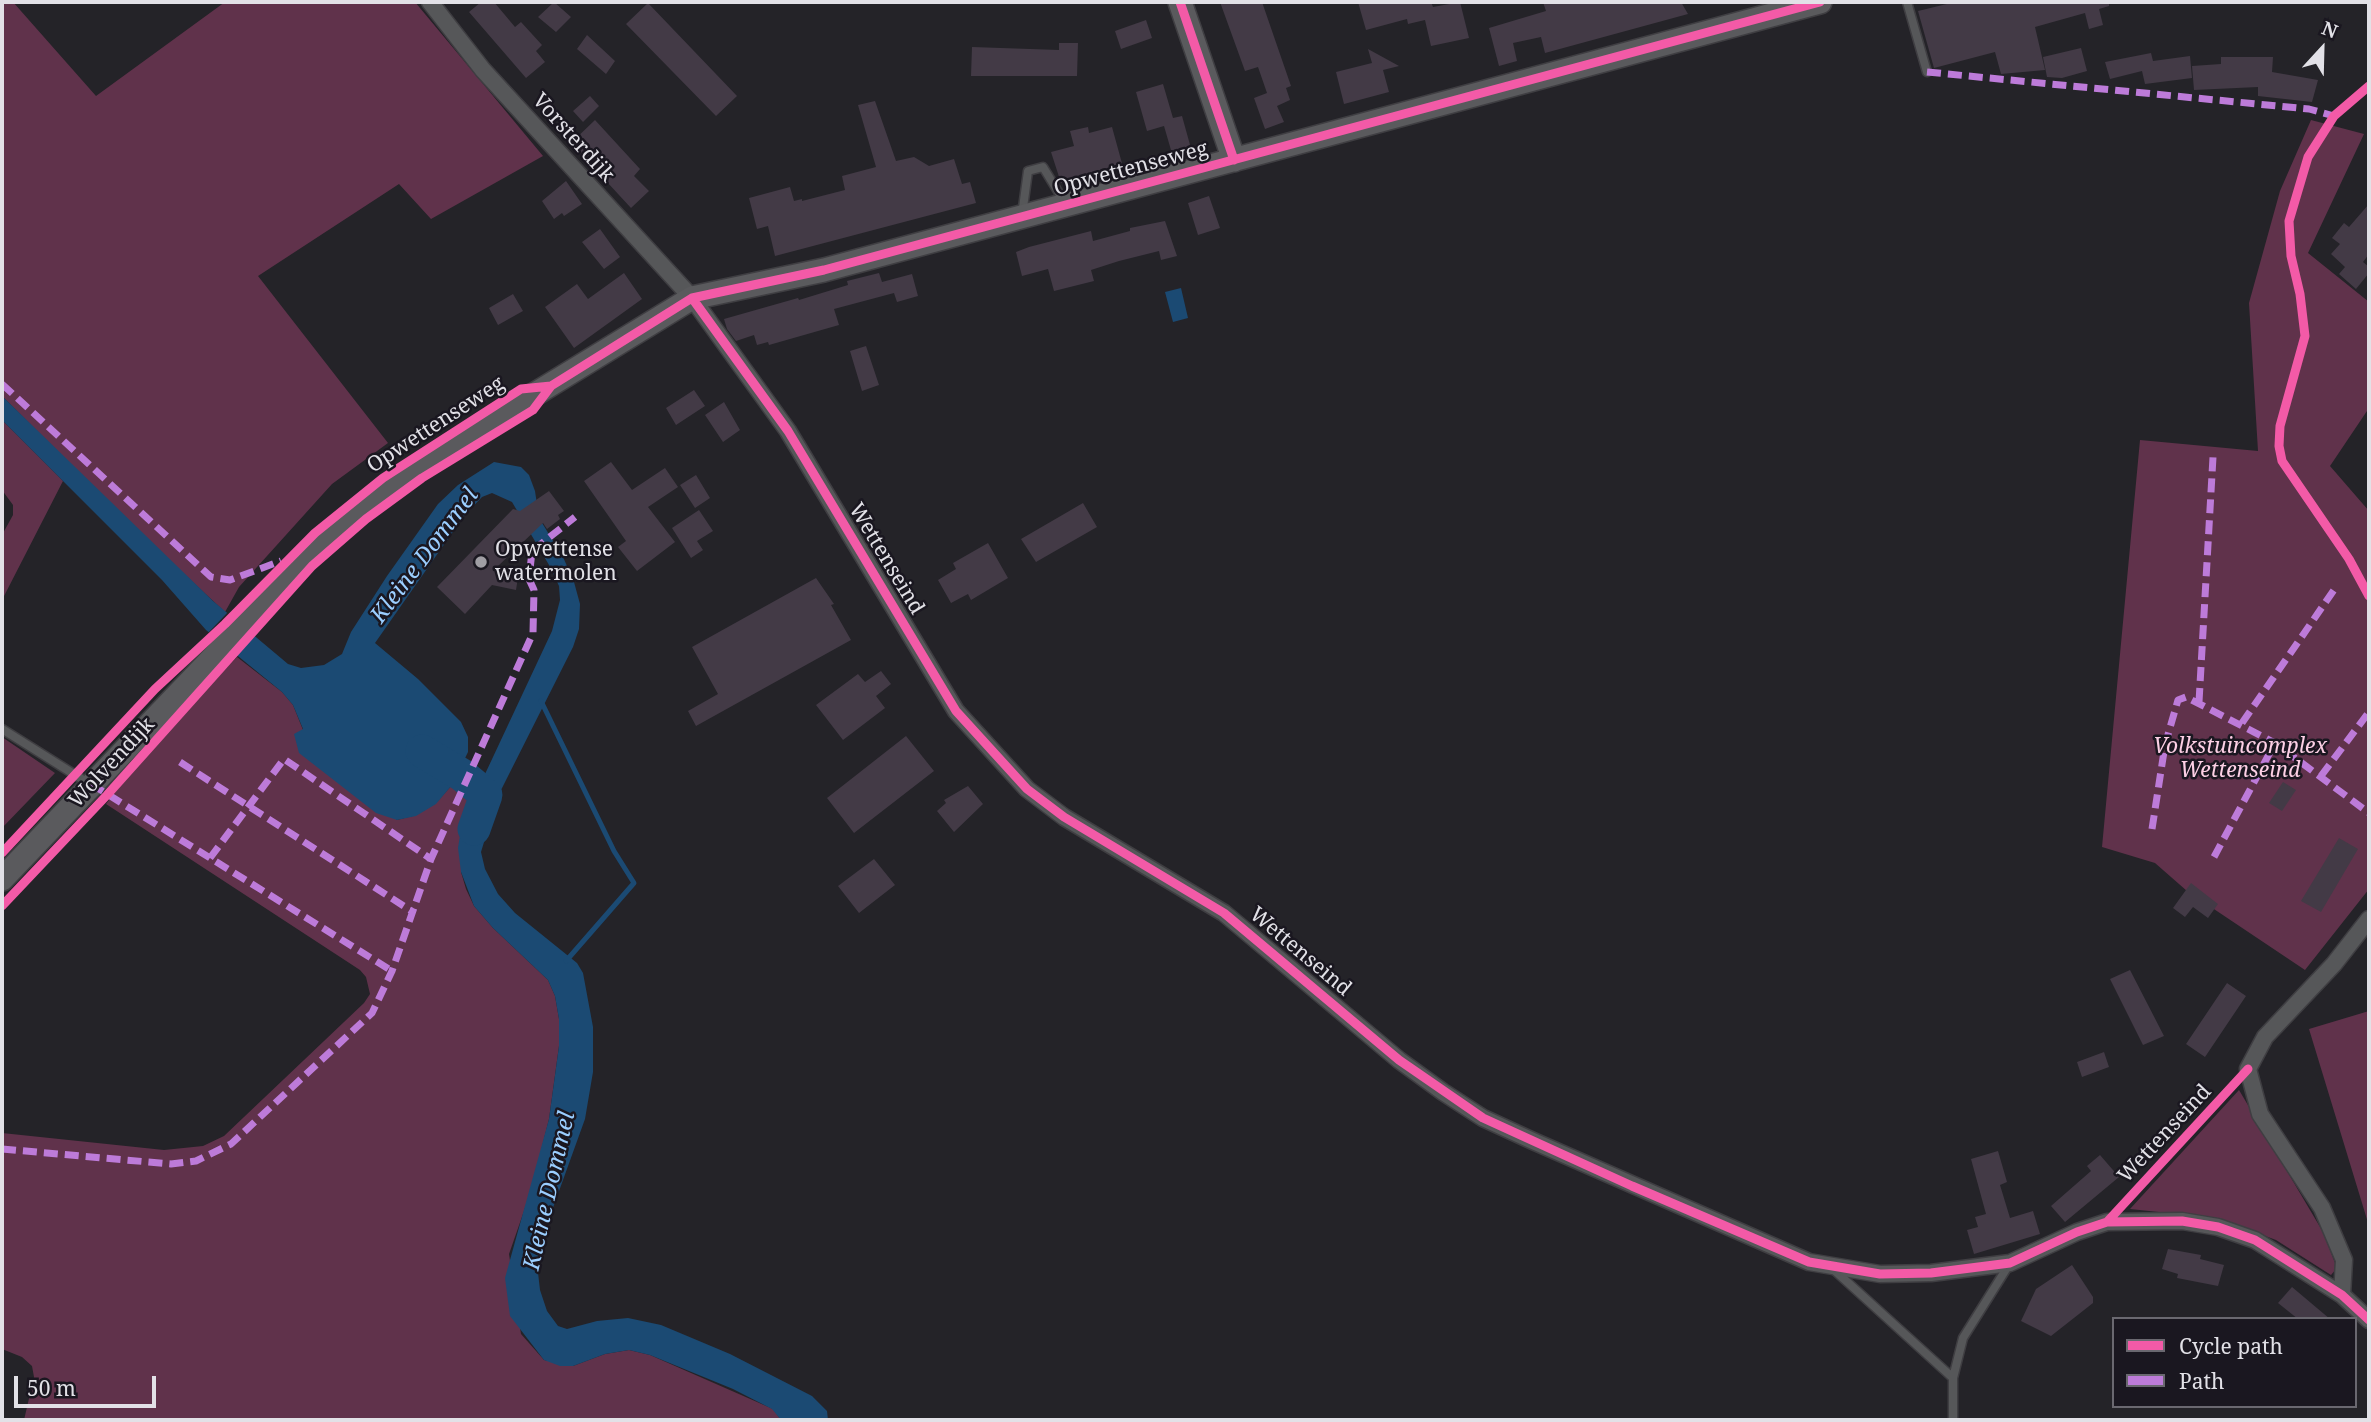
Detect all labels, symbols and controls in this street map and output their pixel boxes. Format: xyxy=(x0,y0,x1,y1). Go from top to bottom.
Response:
north arrow xyxy=(2287,14,2357,84)
text: N xyxy=(2318,15,2342,44)
street label: Vorsterdijk xyxy=(526,88,620,188)
street label: Opwettenseweg xyxy=(1051,136,1211,202)
street label: Opwettenseweg xyxy=(363,371,509,479)
water label: Kleine Dommel xyxy=(365,483,485,629)
street label: Wettenseind xyxy=(843,499,929,619)
place label: Opwettense watermolen xyxy=(495,537,617,587)
marker: Opwettense watermolen xyxy=(473,554,489,570)
street label: Wolvendijk xyxy=(64,713,160,813)
park label: Volkstuincomplex Wettenseind xyxy=(2153,734,2327,784)
street label: Wettenseind xyxy=(1244,902,1356,1002)
street label: Wettenseind xyxy=(2113,1080,2217,1188)
water label: Kleine Dommel xyxy=(518,1109,582,1273)
legend xyxy=(2112,1317,2357,1408)
text: Cycle path xyxy=(2179,1332,2283,1360)
scale bar xyxy=(18,1362,159,1406)
text: Path xyxy=(2179,1367,2224,1395)
text: 50 m xyxy=(27,1374,76,1402)

